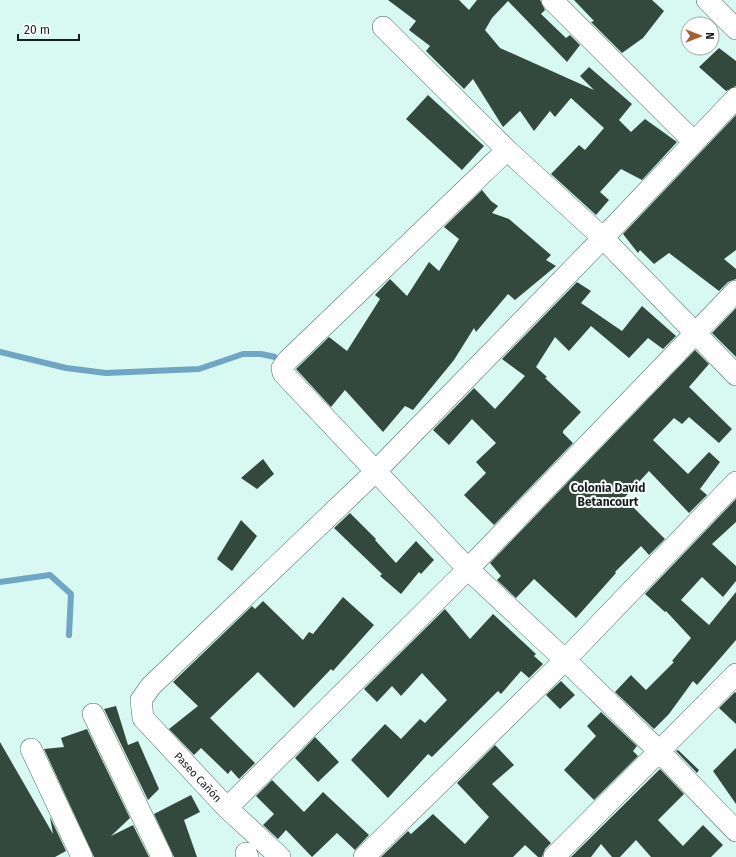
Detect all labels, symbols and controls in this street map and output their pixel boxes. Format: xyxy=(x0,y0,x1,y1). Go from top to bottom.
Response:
scale bar xyxy=(18,16,79,42)
north arrow xyxy=(680,16,720,56)
text: 20 m xyxy=(24,23,50,37)
text: N xyxy=(703,32,716,40)
district label: Colonia David Betancourt xyxy=(571,481,645,509)
street label: Paseo Cañón xyxy=(171,750,224,805)

